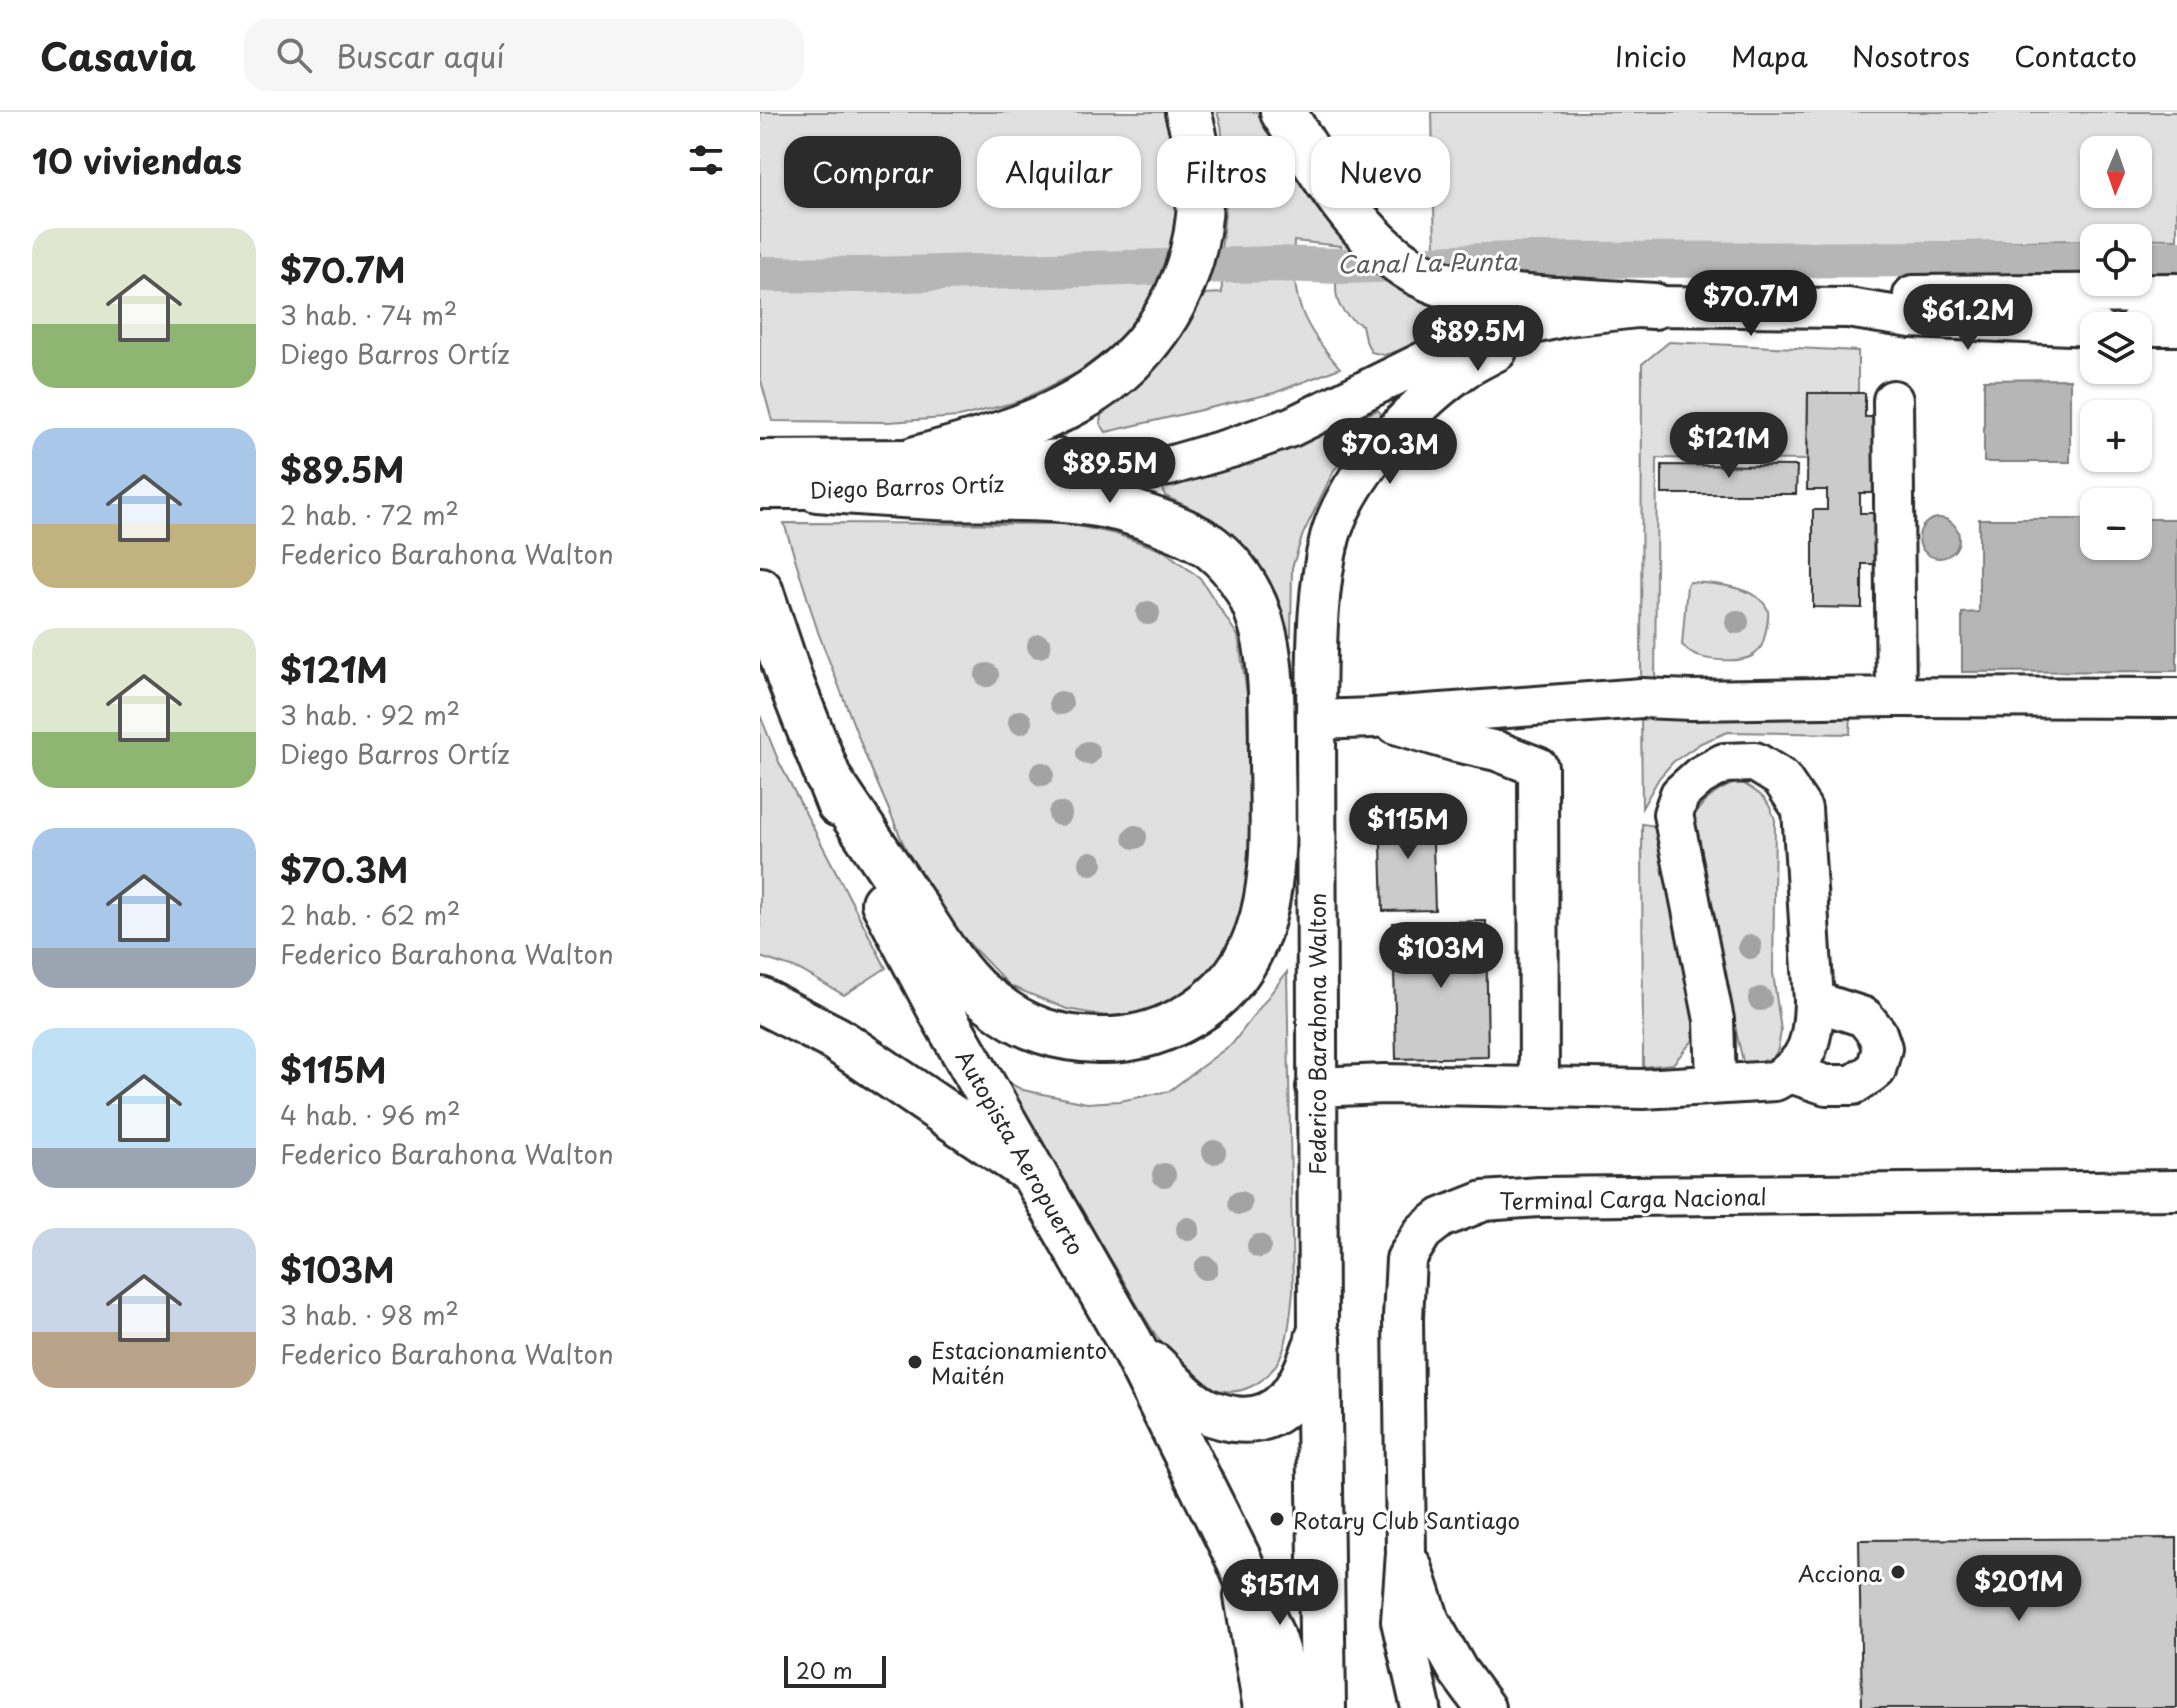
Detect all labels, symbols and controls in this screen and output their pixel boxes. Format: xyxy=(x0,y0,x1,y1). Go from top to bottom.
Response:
search box xyxy=(244,19,804,91)
text: Casavia xyxy=(40,27,196,84)
icon: search xyxy=(272,33,316,77)
text: Buscar aquí xyxy=(336,33,505,78)
text: Inicio xyxy=(1615,34,1687,77)
text: Mapa xyxy=(1731,34,1808,77)
text: Nosotros xyxy=(1852,34,1970,77)
text: Contacto xyxy=(2014,34,2137,77)
text: 10 viviendas xyxy=(32,134,242,186)
chip: Comprar xyxy=(784,136,961,208)
chip: Alquilar xyxy=(977,136,1141,208)
chip: Filtros xyxy=(1157,136,1295,208)
chip: Nuevo xyxy=(1311,136,1450,208)
north arrow xyxy=(2080,136,2152,208)
map controls xyxy=(2080,136,2152,560)
icon: filters xyxy=(684,138,728,182)
button: locate xyxy=(2080,224,2152,296)
water label: Canal La Punta xyxy=(1337,242,1518,282)
text: $70.7M xyxy=(280,243,406,295)
icon: home xyxy=(96,260,192,356)
pin: $70.7M xyxy=(1686,270,1816,338)
text: $70.7M xyxy=(1703,276,1799,315)
pin: $61.2M xyxy=(1903,284,2033,352)
text: $61.2M xyxy=(1921,290,2015,329)
text: 3 hab. · 74 m² xyxy=(280,295,457,334)
pin: $89.5M xyxy=(1413,305,1543,373)
text: $89.5M xyxy=(1430,311,1526,350)
button: layers xyxy=(2080,312,2152,384)
text: Diego Barros Ortíz xyxy=(280,334,510,373)
button: + xyxy=(2080,400,2152,472)
pin: $121M xyxy=(1673,412,1785,480)
pin: $70.3M xyxy=(1325,418,1455,486)
text: $121M xyxy=(1688,418,1770,457)
text: $70.3M xyxy=(1341,424,1439,463)
pin: $89.5M xyxy=(1045,437,1175,505)
text: $89.5M xyxy=(280,443,404,495)
text: $89.5M xyxy=(1062,443,1158,482)
icon: home xyxy=(96,460,192,556)
street label: Diego Barros Ortíz xyxy=(809,466,1005,506)
button: − xyxy=(2080,488,2152,560)
text: 2 hab. · 72 m² xyxy=(280,495,459,534)
text: Federico Barahona Walton xyxy=(280,534,614,573)
text: $121M xyxy=(280,643,388,695)
icon: home xyxy=(96,660,192,756)
text: 3 hab. · 92 m² xyxy=(280,695,460,734)
text: Diego Barros Ortíz xyxy=(280,734,510,773)
pin: $115M xyxy=(1352,793,1464,861)
text: $115M xyxy=(1367,799,1449,838)
text: $70.3M xyxy=(280,843,408,895)
icon: home xyxy=(96,860,192,956)
street label: Federico Barahona Walton xyxy=(1300,893,1333,1175)
text: 2 hab. · 62 m² xyxy=(280,895,461,934)
pin: $103M xyxy=(1385,922,1497,990)
text: $103M xyxy=(1397,928,1485,967)
text: Federico Barahona Walton xyxy=(280,934,614,973)
text: $115M xyxy=(280,1043,387,1095)
street label: Autopista Aeropuerto xyxy=(949,1043,1093,1261)
icon: home xyxy=(96,1060,192,1156)
text: 4 hab. · 96 m² xyxy=(280,1095,461,1134)
text: Federico Barahona Walton xyxy=(280,1134,614,1173)
street label: Terminal Carga Nacional xyxy=(1499,1179,1767,1217)
text: $103M xyxy=(280,1243,394,1295)
icon: home xyxy=(96,1260,192,1356)
text: 3 hab. · 98 m² xyxy=(280,1295,459,1334)
place label: Estacionamiento Maitén xyxy=(931,1333,1107,1391)
text: Federico Barahona Walton xyxy=(280,1334,614,1373)
marker: Estacionamiento Maitén xyxy=(906,1353,924,1371)
place label: Rotary Club Santiago xyxy=(1293,1503,1520,1536)
marker: Rotary Club Santiago xyxy=(1268,1510,1286,1528)
pin: $201M xyxy=(1963,1555,2075,1623)
place label: Acciona xyxy=(1798,1556,1882,1589)
pin: $151M xyxy=(1224,1559,1336,1627)
text: $201M xyxy=(1974,1561,2064,1600)
marker: Acciona xyxy=(1889,1563,1907,1581)
text: $151M xyxy=(1240,1565,1320,1604)
scale bar xyxy=(784,1652,886,1688)
text: 20 m xyxy=(796,1653,853,1686)

